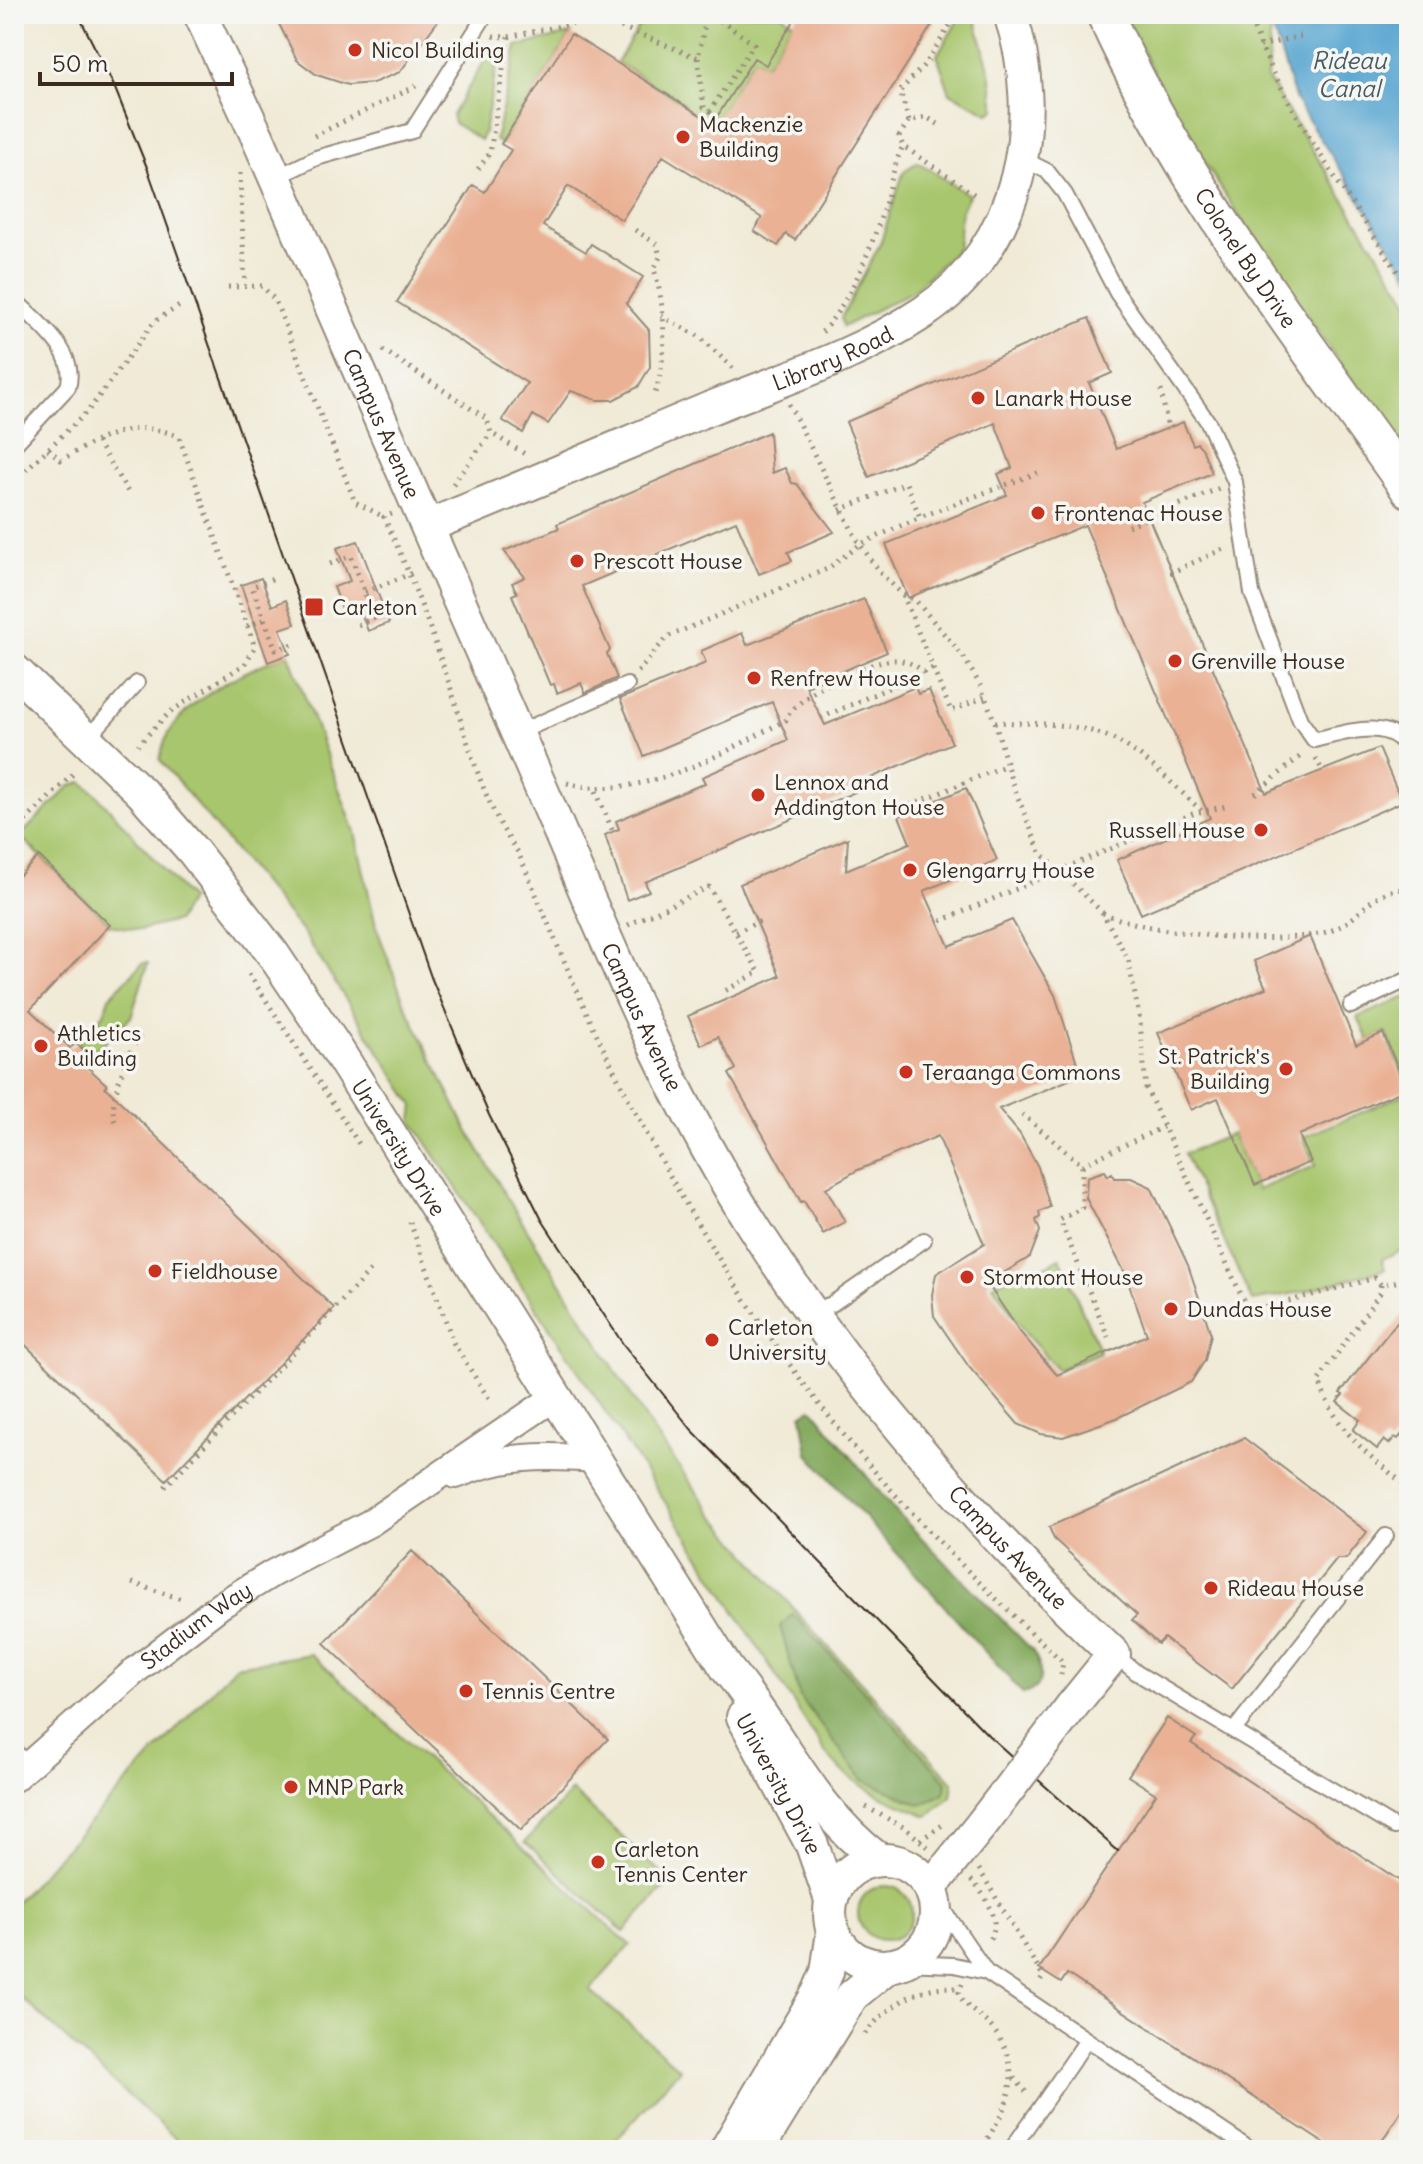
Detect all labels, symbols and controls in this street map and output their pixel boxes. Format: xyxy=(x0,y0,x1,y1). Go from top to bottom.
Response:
scale bar xyxy=(40,36,232,86)
place label: Nicol Building xyxy=(371,36,505,64)
marker: Nicol Building xyxy=(346,41,364,59)
water label: Rideau Canal xyxy=(1311,45,1389,103)
text: 50 m xyxy=(52,48,108,78)
place label: Mackenzie Building xyxy=(699,110,803,163)
marker: Mackenzie Building xyxy=(674,128,692,146)
street label: Colonel By Drive xyxy=(1189,183,1303,333)
street label: Library Road xyxy=(768,320,898,397)
street label: Campus Avenue xyxy=(337,344,427,503)
place label: Lanark House xyxy=(994,384,1132,412)
marker: Lanark House xyxy=(969,389,987,407)
place label: Frontenac House xyxy=(1054,499,1223,527)
marker: Frontenac House xyxy=(1029,504,1047,522)
place label: Prescott House xyxy=(593,547,743,575)
marker: Prescott House xyxy=(568,552,586,570)
place label: Carleton xyxy=(332,593,417,621)
marker: Carleton xyxy=(303,596,325,618)
place label: Grenville House xyxy=(1191,647,1345,675)
marker: Grenville House xyxy=(1166,652,1184,670)
place label: Renfrew House xyxy=(770,664,921,692)
marker: Renfrew House xyxy=(745,669,763,687)
place label: Lennox and Addington House xyxy=(774,768,945,821)
marker: Lennox and Addington House xyxy=(749,786,767,804)
place label: Russell House xyxy=(1108,816,1245,844)
marker: Russell House xyxy=(1252,821,1270,839)
place label: Glengarry House xyxy=(926,856,1095,884)
marker: Glengarry House xyxy=(901,861,919,879)
street label: Campus Avenue xyxy=(595,938,689,1096)
place label: Athletics Building xyxy=(57,1019,141,1072)
marker: Athletics Building xyxy=(32,1037,50,1055)
place label: St. Patrick's Building xyxy=(1158,1042,1270,1095)
place label: Teraanga Commons xyxy=(922,1058,1121,1086)
marker: St. Patrick's Building xyxy=(1277,1060,1295,1078)
marker: Teraanga Commons xyxy=(897,1063,915,1081)
street label: University Drive xyxy=(345,1074,452,1221)
place label: Fieldhouse xyxy=(171,1257,278,1285)
marker: Fieldhouse xyxy=(146,1262,164,1280)
place label: Stormont House xyxy=(983,1263,1143,1291)
marker: Stormont House xyxy=(958,1268,976,1286)
place label: Dundas House xyxy=(1187,1295,1332,1323)
marker: Dundas House xyxy=(1162,1300,1180,1318)
place label: Carleton University xyxy=(728,1313,827,1366)
marker: Carleton University xyxy=(703,1331,721,1349)
street label: Campus Avenue xyxy=(943,1480,1074,1615)
place label: Rideau House xyxy=(1227,1574,1364,1602)
street label: Stadium Way xyxy=(135,1575,257,1675)
marker: Rideau House xyxy=(1202,1579,1220,1597)
place label: Tennis Centre xyxy=(482,1677,615,1705)
marker: Tennis Centre xyxy=(457,1682,475,1700)
street label: University Drive xyxy=(730,1709,828,1858)
place label: MNP Park xyxy=(307,1773,404,1801)
marker: MNP Park xyxy=(282,1778,300,1796)
place label: Carleton Tennis Center xyxy=(614,1835,748,1888)
marker: Carleton Tennis Center xyxy=(589,1853,607,1871)

